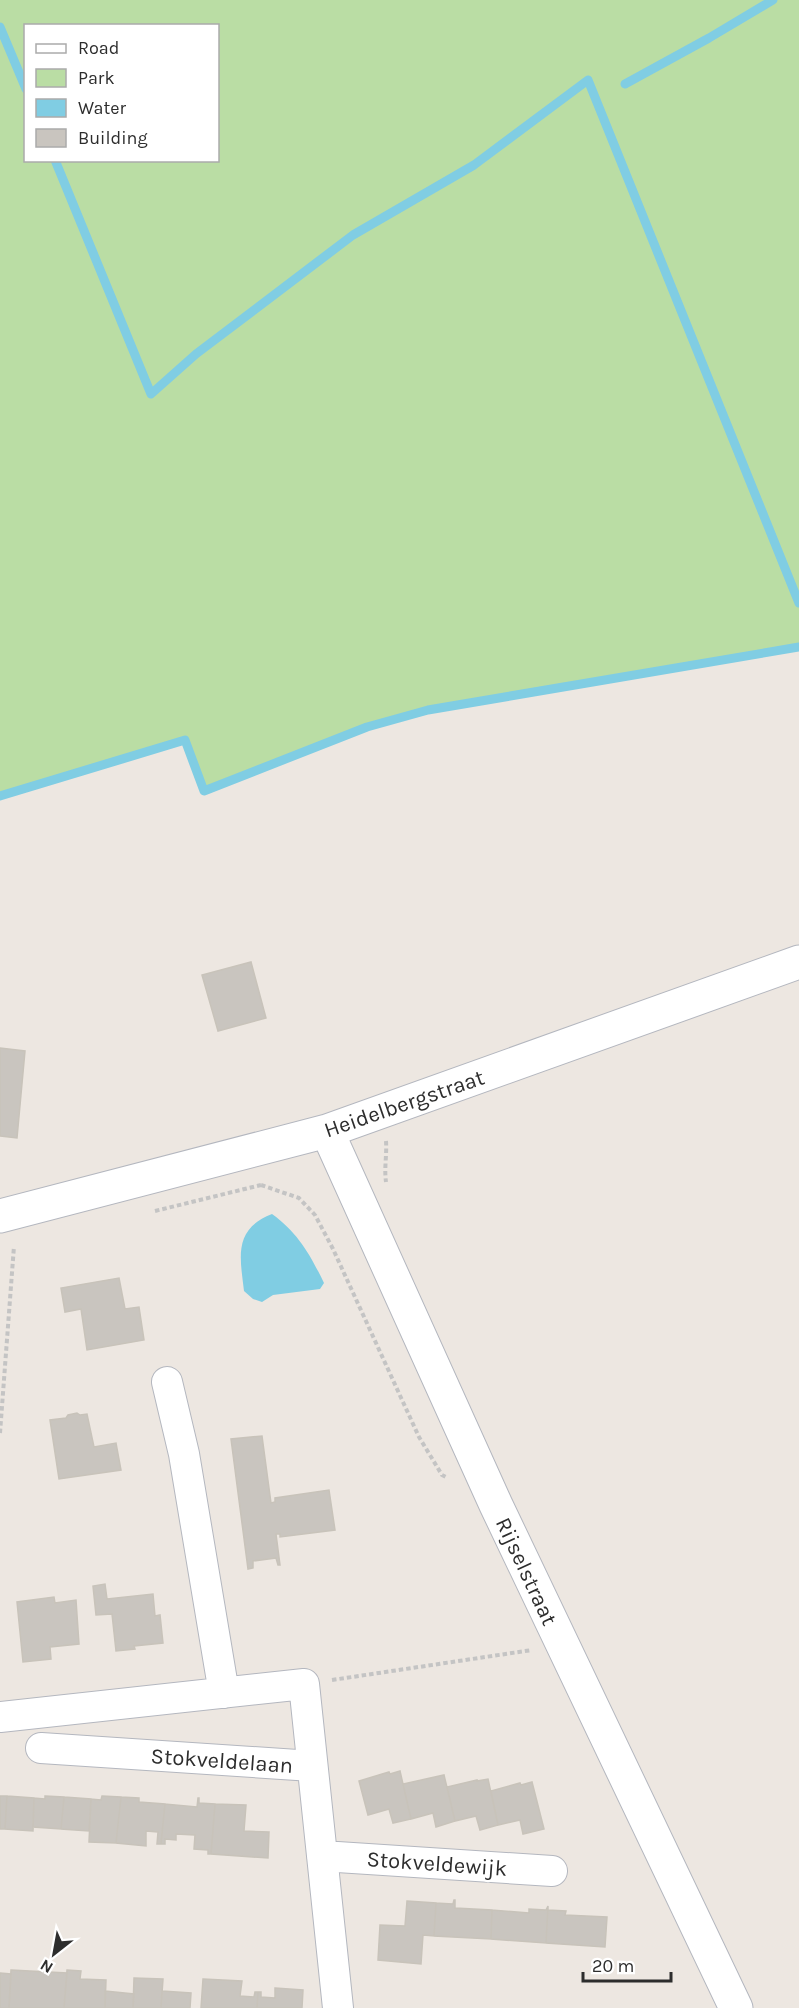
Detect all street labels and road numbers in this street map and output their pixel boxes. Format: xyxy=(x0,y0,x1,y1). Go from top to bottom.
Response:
street label: Heidelbergstraat xyxy=(321,1064,488,1144)
street label: Rijselstraat xyxy=(490,1513,562,1630)
street label: Stokveldelaan xyxy=(150,1743,294,1779)
street label: Stokveldewijk xyxy=(366,1846,508,1882)

